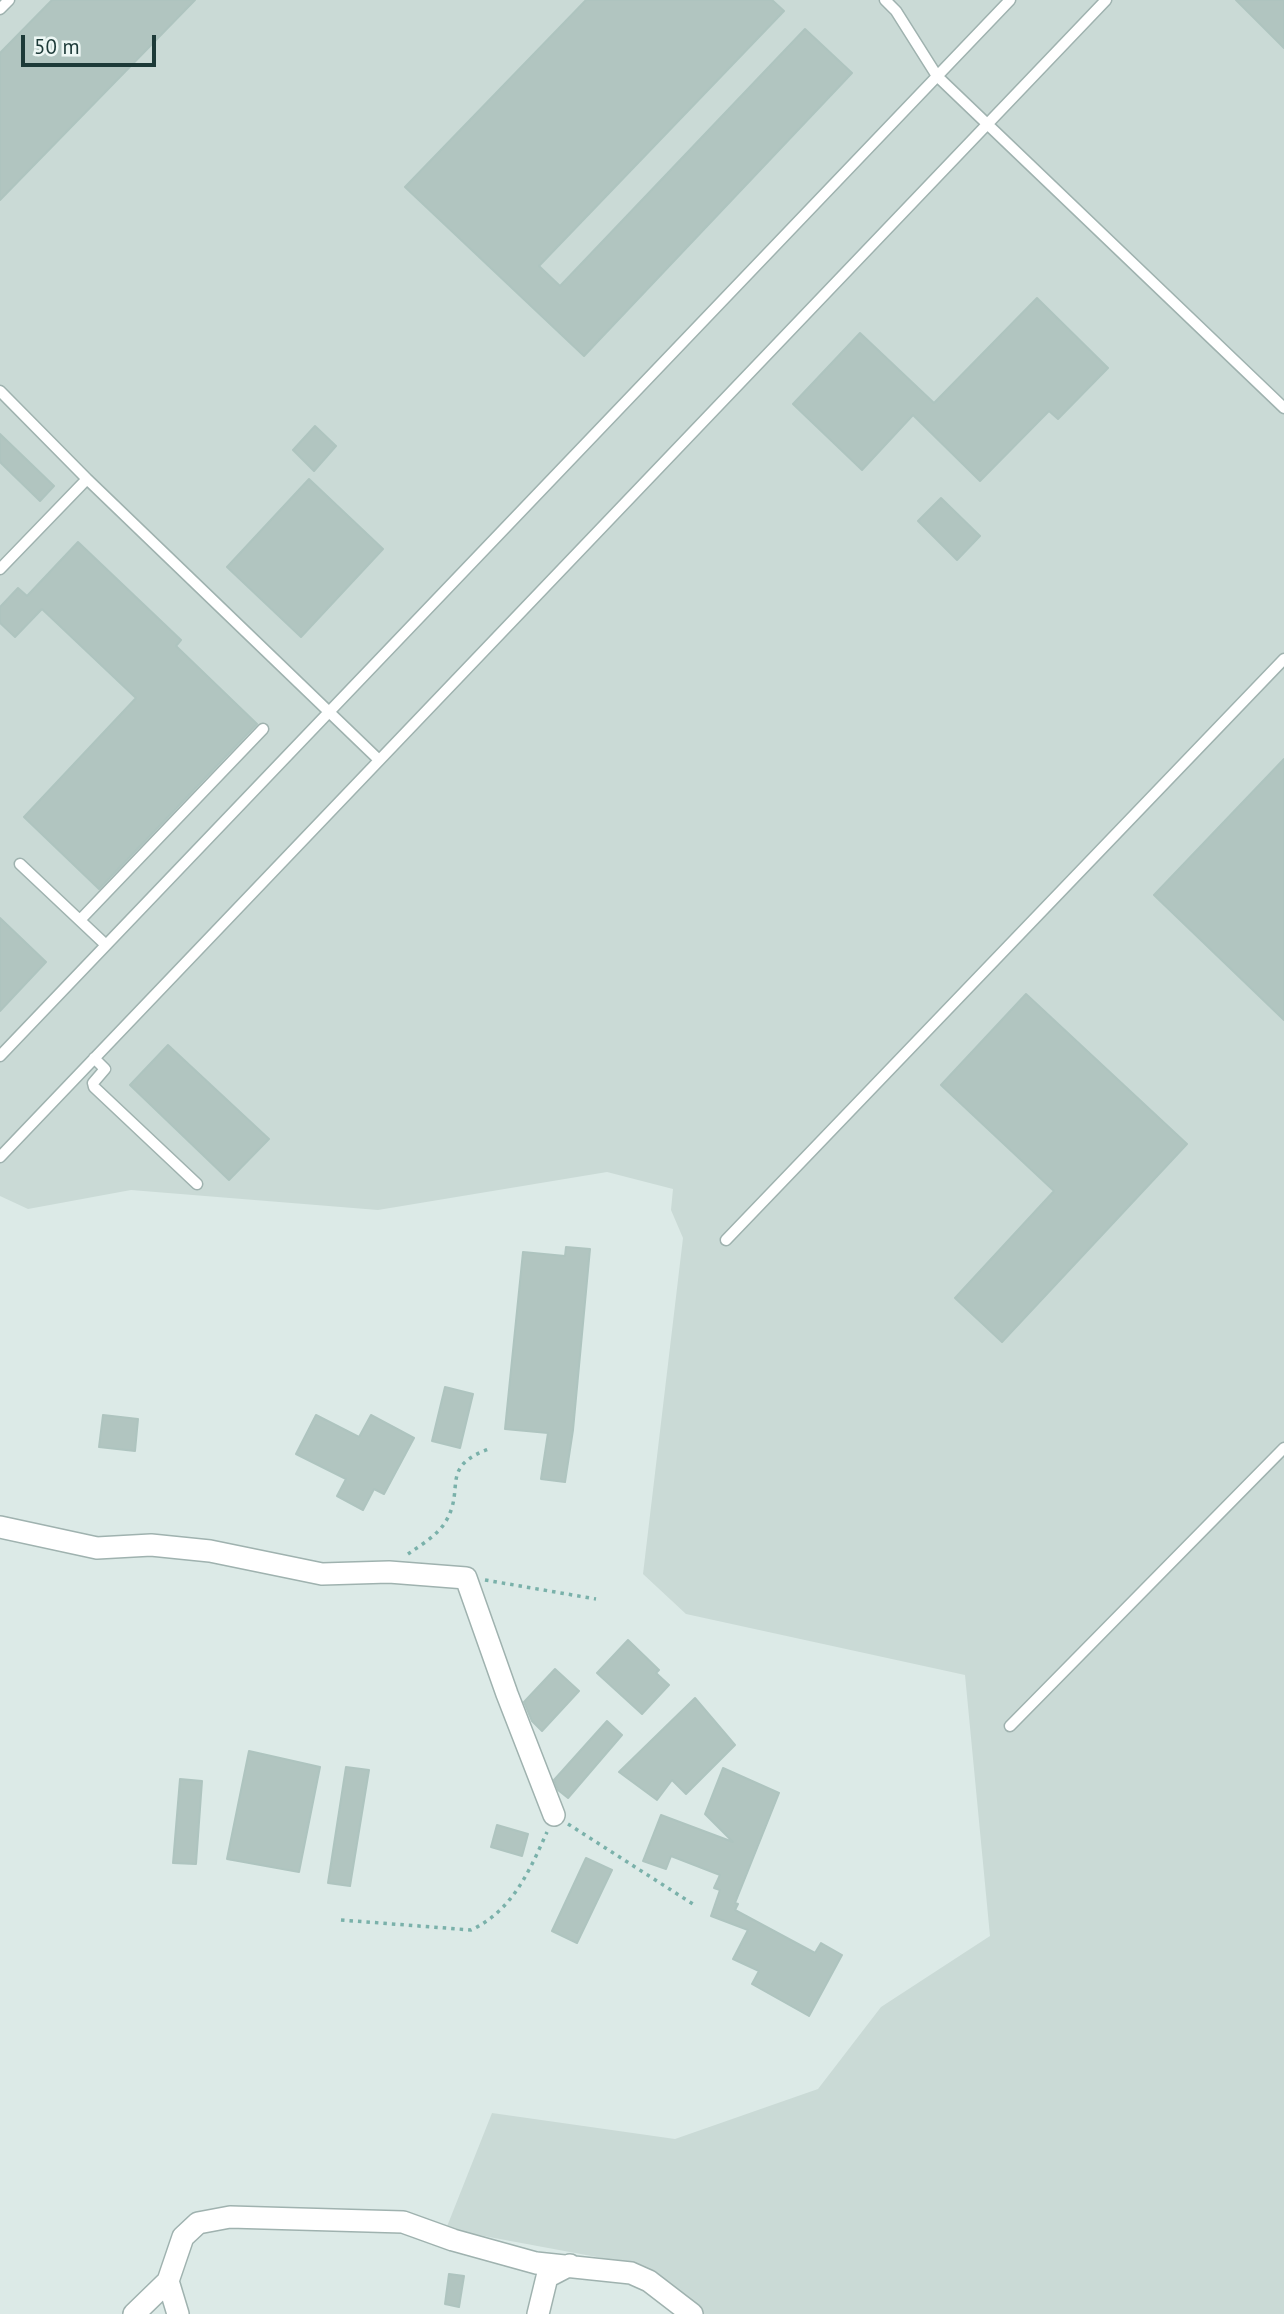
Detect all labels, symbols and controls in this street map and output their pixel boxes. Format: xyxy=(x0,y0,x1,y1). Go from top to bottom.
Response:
scale bar xyxy=(24,21,159,65)
text: 50 m xyxy=(34,33,80,60)

